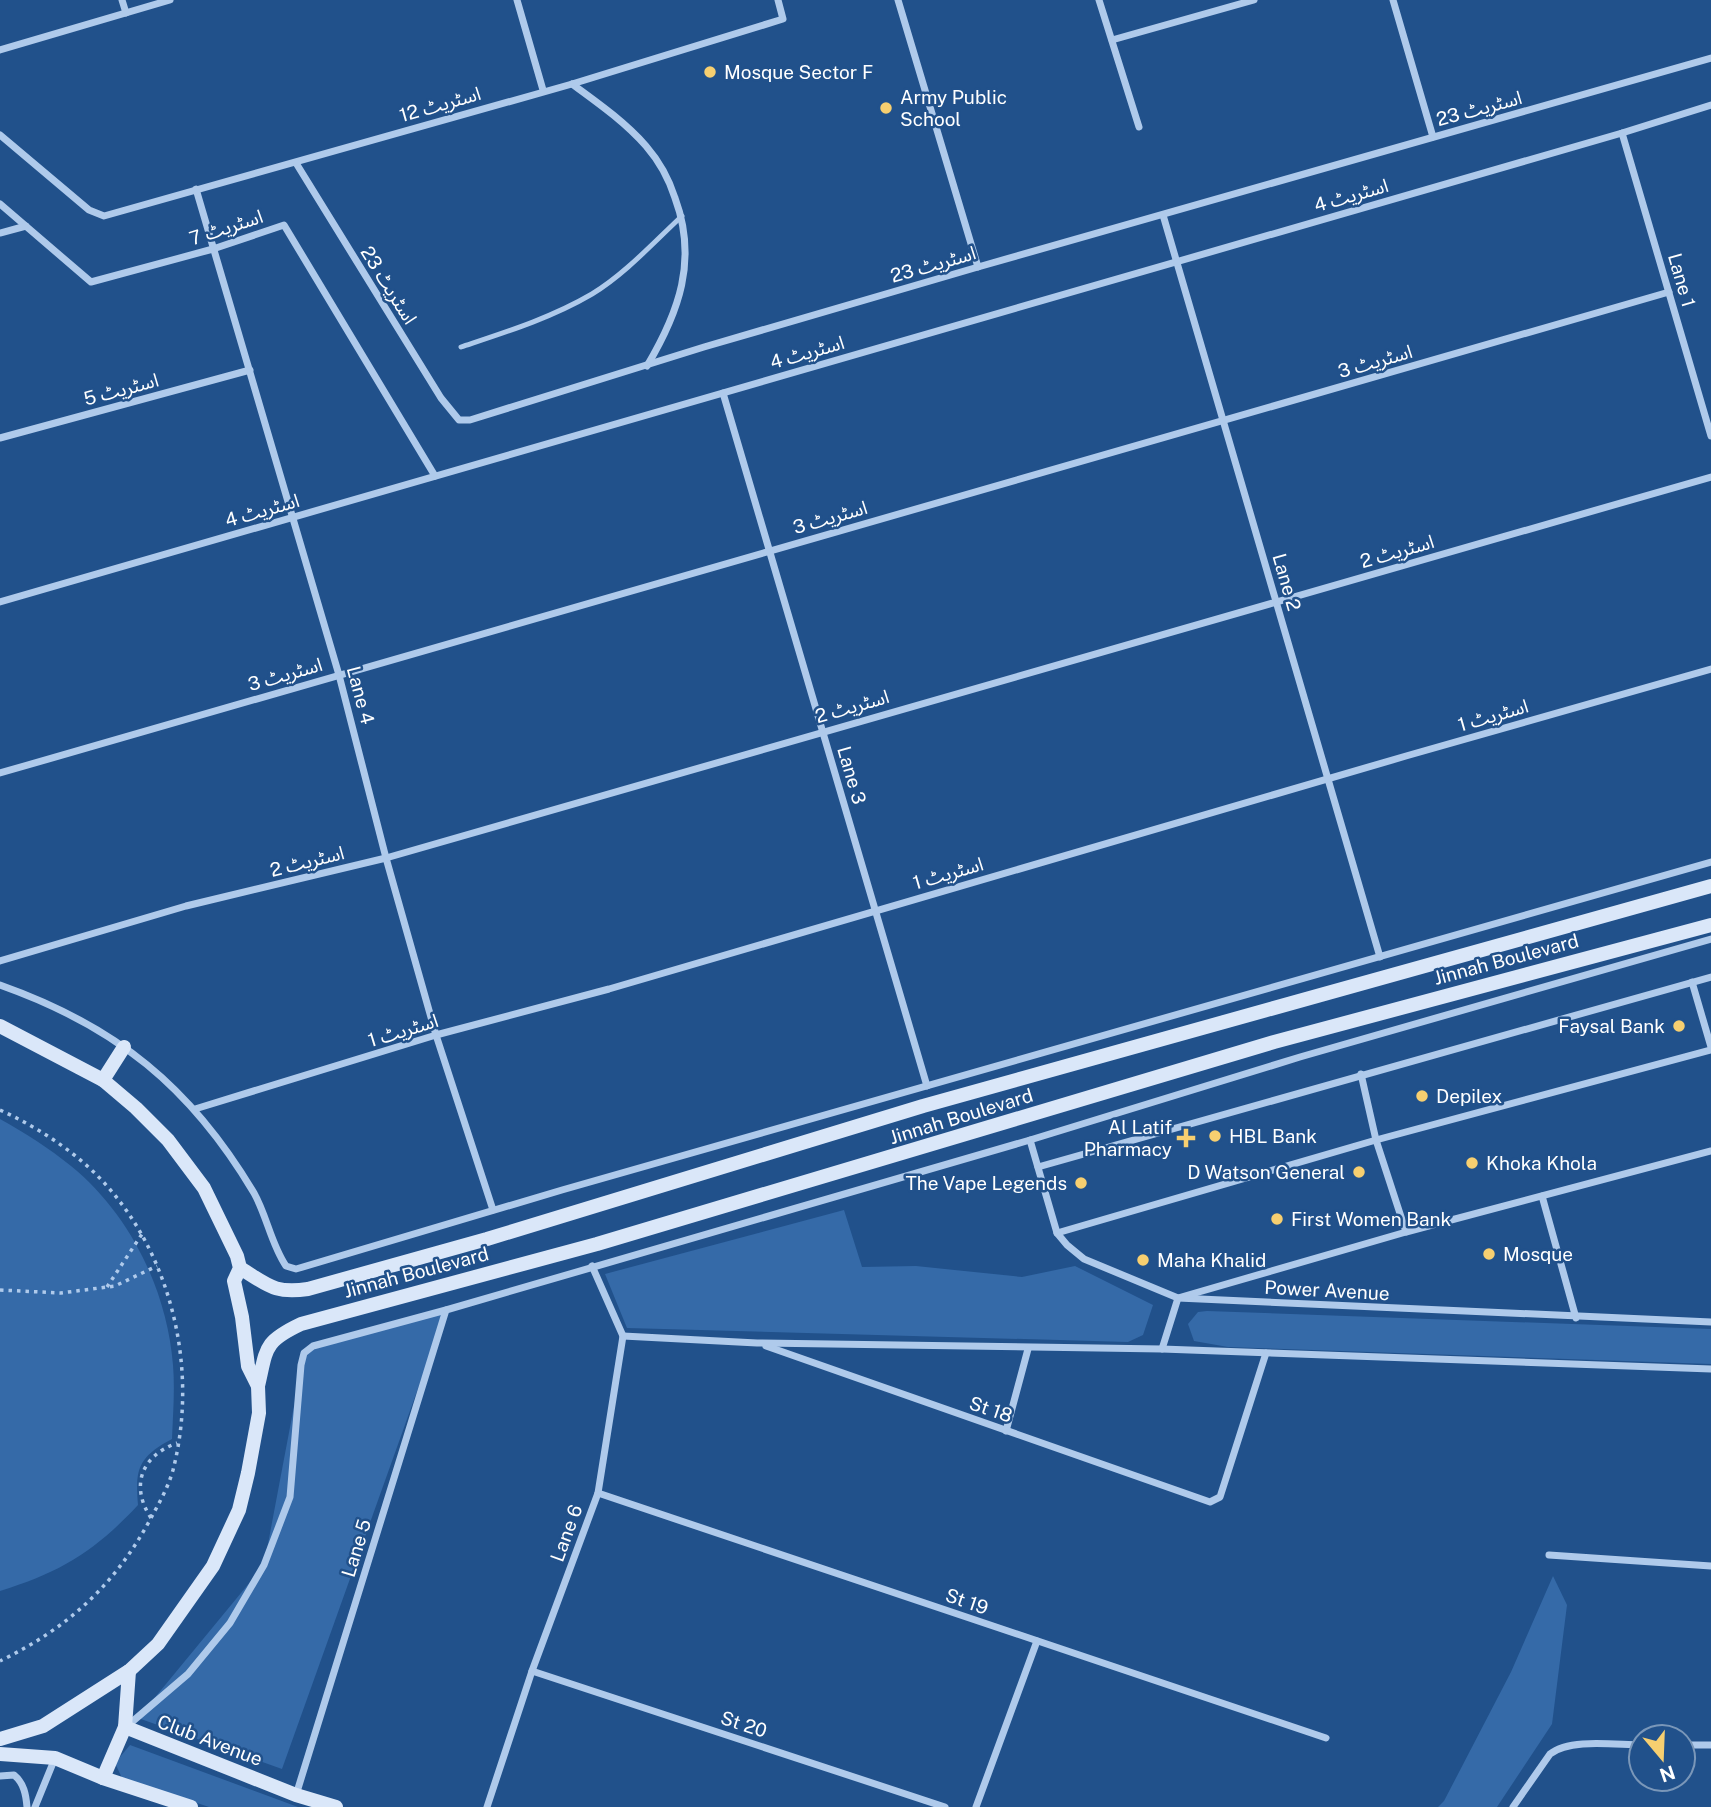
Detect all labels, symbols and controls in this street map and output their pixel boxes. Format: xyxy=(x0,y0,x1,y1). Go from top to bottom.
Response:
place label: Mosque Sector F xyxy=(724,61,873,83)
marker: Mosque Sector F xyxy=(702,64,718,80)
street label: اسٹریٹ 12 xyxy=(397,82,483,127)
place label: Army Public School xyxy=(900,86,1007,130)
street label: اسٹریٹ 23 xyxy=(1434,86,1525,131)
marker: Army Public School xyxy=(878,100,894,116)
street label: اسٹریٹ 4 xyxy=(1311,174,1391,217)
street label: اسٹریٹ 7 xyxy=(186,205,266,250)
street label: اسٹریٹ 23 xyxy=(888,241,979,288)
street label: اسٹریٹ 23 xyxy=(356,242,422,329)
street label: Lane 1 xyxy=(1664,250,1700,310)
street label: اسٹریٹ 4 xyxy=(767,331,847,374)
street label: اسٹریٹ 3 xyxy=(1335,340,1415,383)
street label: اسٹریٹ 5 xyxy=(81,368,161,411)
street label: اسٹریٹ 4 xyxy=(222,489,302,532)
street label: اسٹریٹ 3 xyxy=(790,496,870,539)
street label: اسٹریٹ 2 xyxy=(1358,530,1437,573)
street label: Lane 2 xyxy=(1268,551,1306,613)
street label: اسٹریٹ 3 xyxy=(245,653,325,696)
street label: Lane 4 xyxy=(343,663,379,727)
street label: اسٹریٹ 2 xyxy=(813,685,892,728)
street label: اسٹریٹ 1 xyxy=(1455,694,1531,736)
street label: Lane 3 xyxy=(833,743,871,807)
street label: اسٹریٹ 2 xyxy=(268,841,347,882)
street label: اسٹریٹ 1 xyxy=(910,852,986,894)
street label: Jinnah Boulevard xyxy=(1431,929,1581,989)
street label: اسٹریٹ 1 xyxy=(365,1009,441,1052)
place label: Faysal Bank xyxy=(1558,1015,1665,1037)
marker: Faysal Bank xyxy=(1671,1018,1687,1034)
street label: Jinnah Boulevard xyxy=(886,1084,1036,1148)
place label: Depilex xyxy=(1436,1085,1502,1107)
marker: Depilex xyxy=(1414,1088,1430,1104)
place label: Al Latif Pharmacy xyxy=(1084,1116,1172,1160)
place label: HBL Bank xyxy=(1229,1125,1317,1147)
marker: HBL Bank xyxy=(1207,1128,1223,1144)
marker: Al Latif Pharmacy xyxy=(1178,1130,1194,1146)
place label: Khoka Khola xyxy=(1486,1152,1597,1174)
marker: Khoka Khola xyxy=(1464,1155,1480,1171)
place label: D Watson General xyxy=(1187,1161,1345,1183)
marker: D Watson General xyxy=(1351,1164,1367,1180)
place label: The Vape Legends xyxy=(905,1172,1067,1194)
marker: The Vape Legends xyxy=(1073,1175,1089,1191)
place label: First Women Bank xyxy=(1291,1208,1451,1230)
marker: First Women Bank xyxy=(1269,1211,1285,1227)
street label: Jinnah Boulevard xyxy=(341,1242,491,1302)
place label: Mosque xyxy=(1503,1243,1573,1265)
marker: Mosque xyxy=(1481,1246,1497,1262)
place label: Maha Khalid xyxy=(1157,1249,1266,1271)
marker: Maha Khalid xyxy=(1135,1252,1151,1268)
street label: Power Avenue xyxy=(1264,1276,1390,1304)
street label: St 18 xyxy=(966,1391,1016,1427)
street label: Lane 6 xyxy=(546,1501,586,1565)
street label: Lane 5 xyxy=(337,1516,375,1580)
street label: St 19 xyxy=(943,1583,991,1619)
street label: St 20 xyxy=(718,1706,770,1742)
street label: Club Avenue xyxy=(154,1710,266,1770)
north arrow xyxy=(1627,1723,1697,1793)
text: N xyxy=(1657,1761,1678,1787)

